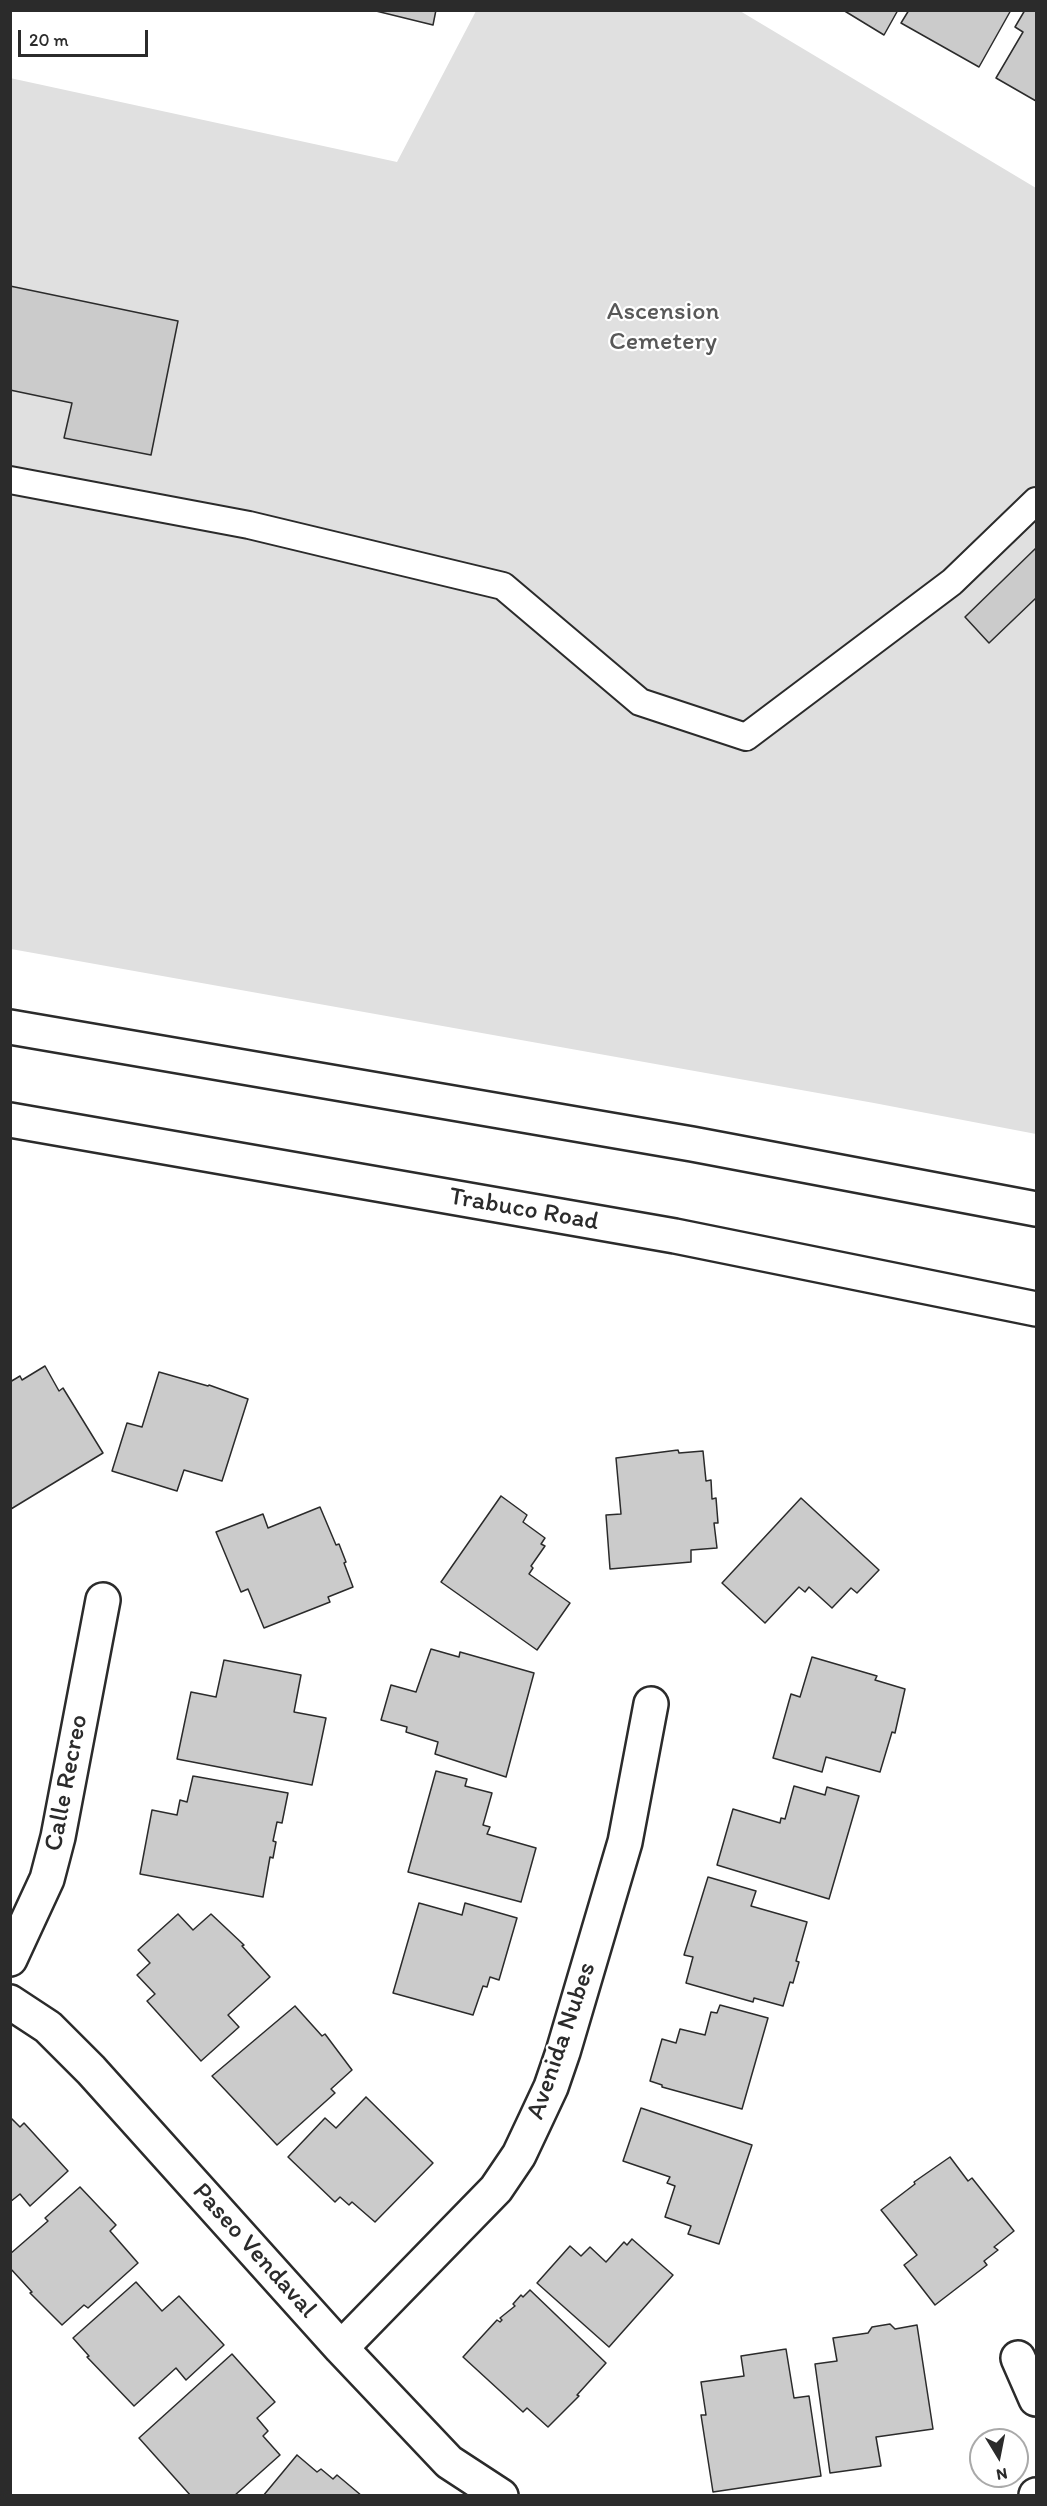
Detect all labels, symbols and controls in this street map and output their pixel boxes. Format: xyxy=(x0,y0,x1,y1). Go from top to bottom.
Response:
scale bar xyxy=(21,18,152,56)
text: 20 m xyxy=(29,29,69,51)
park label: Ascension Cemetery xyxy=(607,296,719,358)
street label: Trabuco Road xyxy=(447,1181,601,1239)
street label: Calle Recreo xyxy=(38,1712,96,1854)
street label: Avenida Nubes xyxy=(521,1958,603,2124)
street label: Paseo Vendaval xyxy=(185,2177,323,2325)
north arrow xyxy=(969,2428,1029,2488)
text: N xyxy=(995,2464,1009,2485)

